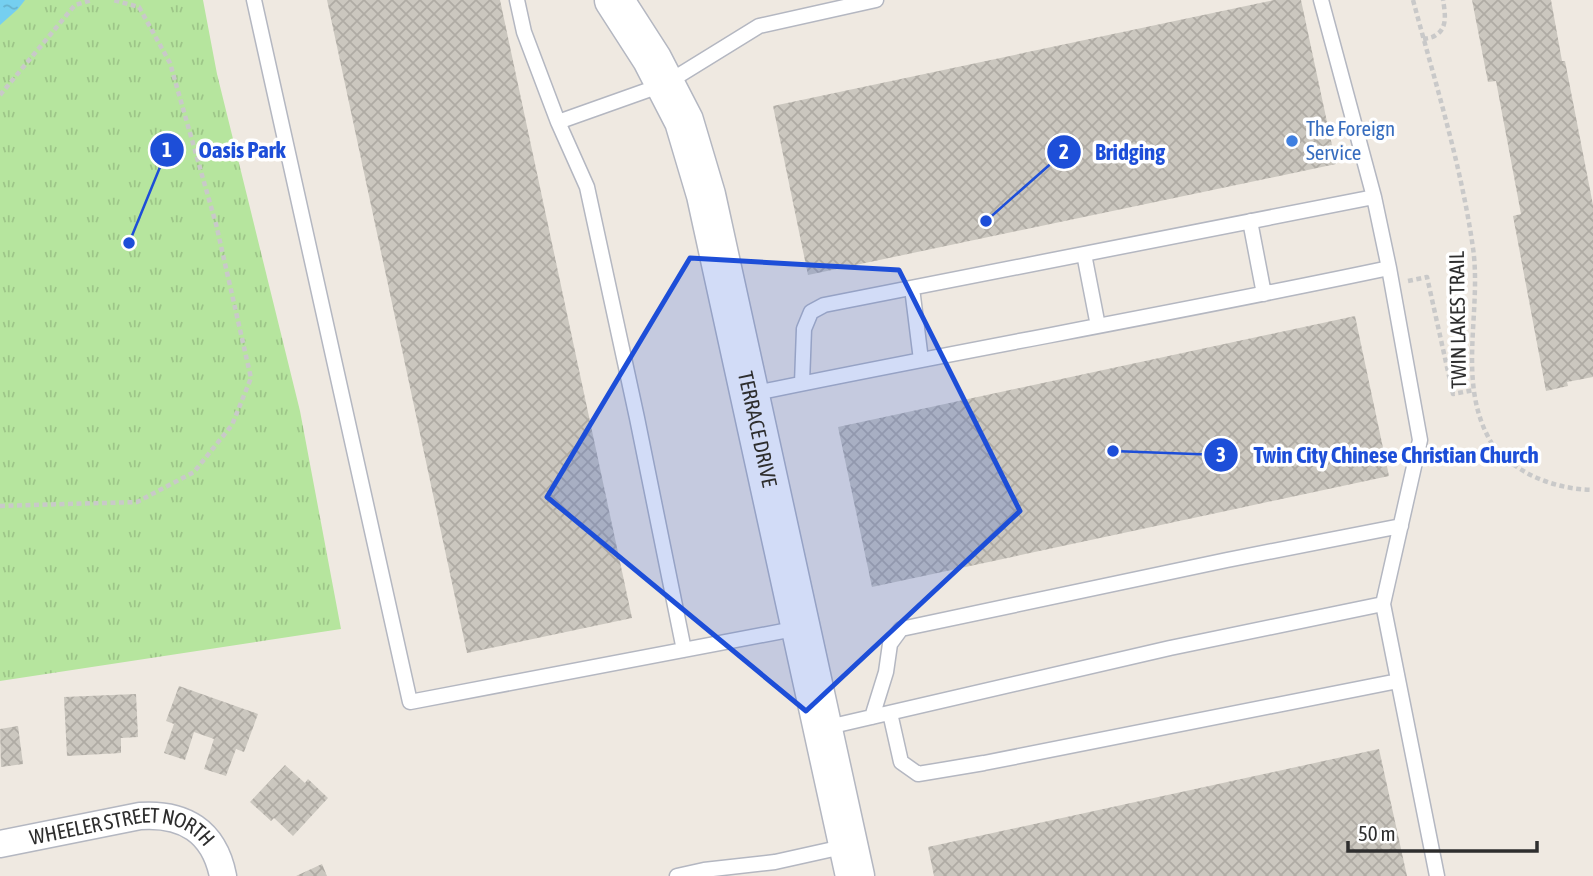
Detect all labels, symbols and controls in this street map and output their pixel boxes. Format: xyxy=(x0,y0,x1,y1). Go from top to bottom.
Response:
place label: The Foreign Service xyxy=(1306,116,1395,164)
callout: Oasis Park xyxy=(149,128,299,172)
callout: Bridging xyxy=(1046,130,1179,174)
marker: The Foreign Service xyxy=(1284,133,1300,149)
text: 1 xyxy=(162,137,172,161)
text: Oasis Park xyxy=(198,137,286,163)
text: 2 xyxy=(1059,139,1069,163)
text: Bridging xyxy=(1095,139,1165,165)
street label: TWIN LAKES TRAIL xyxy=(1444,251,1470,389)
street label: TERRACE DRIVE xyxy=(734,369,783,489)
callout: Twin City Chinese Christian Church xyxy=(1204,433,1552,477)
text: 3 xyxy=(1216,442,1226,466)
text: Twin City Chinese Christian Church xyxy=(1253,442,1539,468)
street label: WHEELER STREET NORTH xyxy=(27,803,220,850)
scale bar xyxy=(1348,810,1537,854)
text: 50 m xyxy=(1358,821,1396,845)

